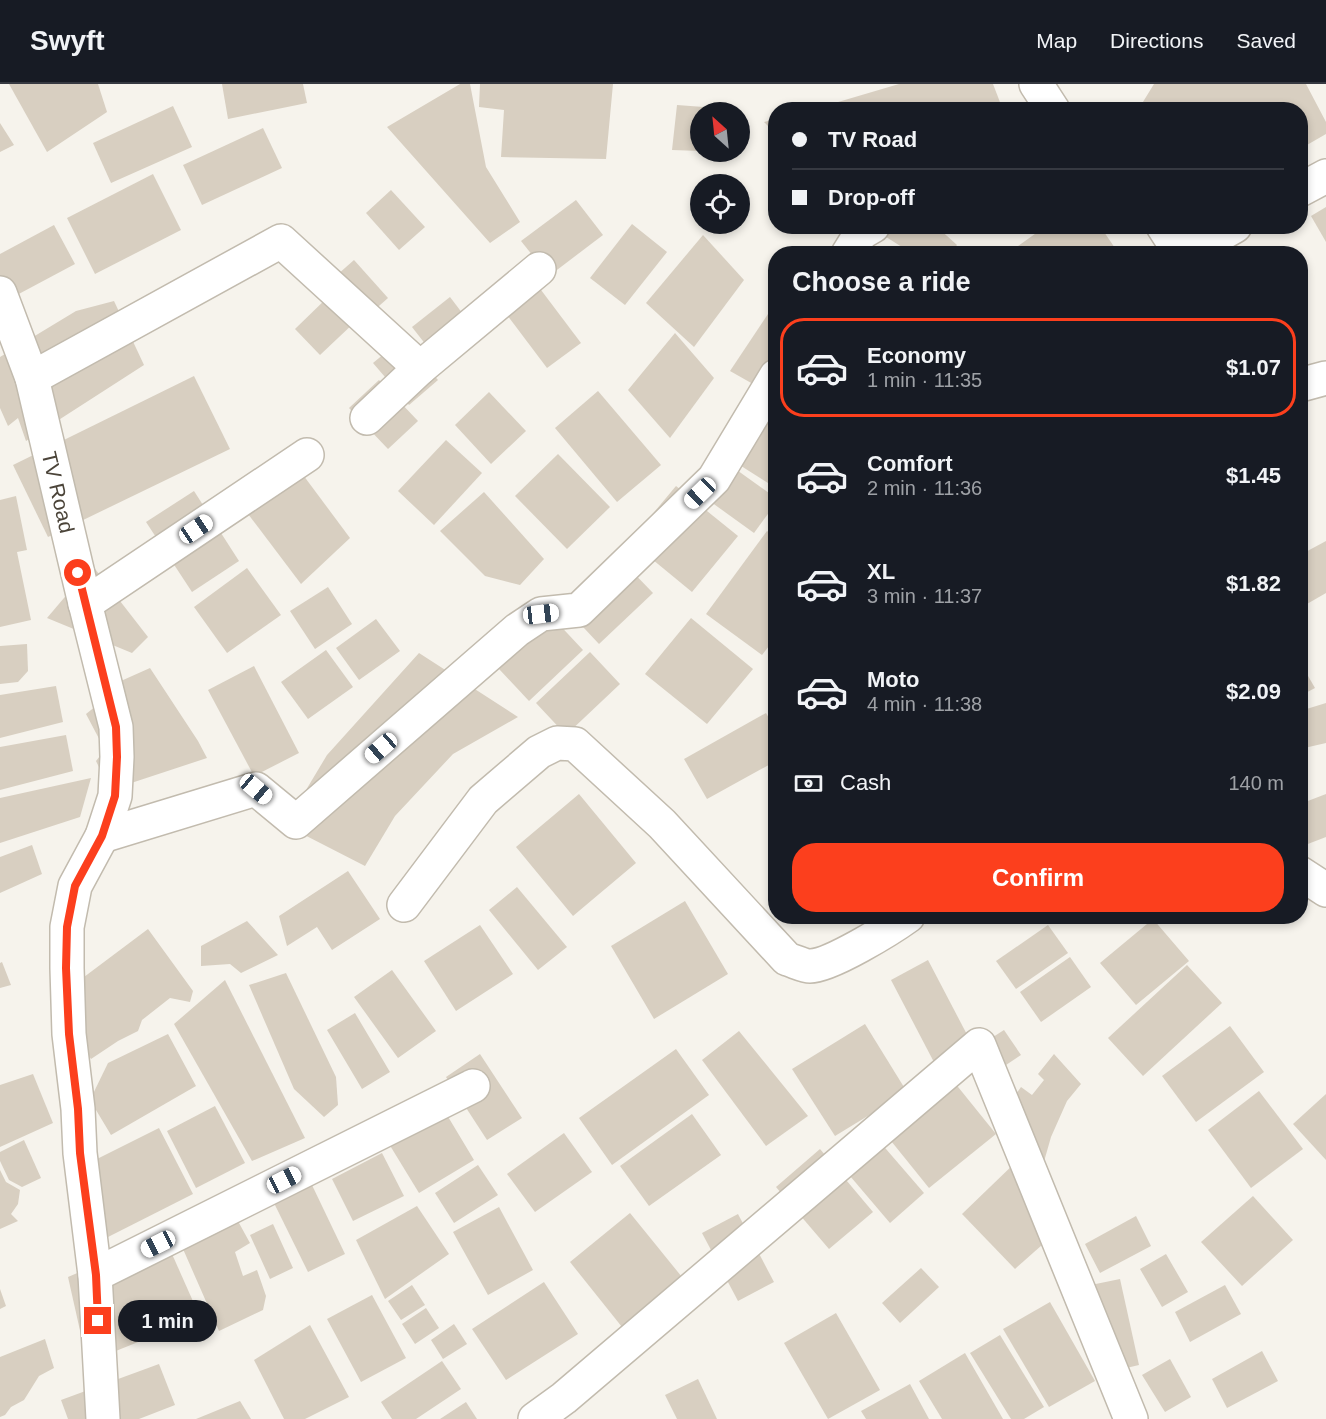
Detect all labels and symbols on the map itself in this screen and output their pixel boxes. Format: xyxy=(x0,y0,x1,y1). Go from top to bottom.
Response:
north arrow xyxy=(690,102,750,162)
street label: TV Road xyxy=(38,449,79,535)
car xyxy=(681,474,719,512)
car xyxy=(176,511,216,547)
route start xyxy=(64,559,91,586)
car xyxy=(522,603,560,625)
car xyxy=(362,729,400,767)
car xyxy=(236,771,276,807)
car xyxy=(264,1164,304,1196)
car xyxy=(138,1228,178,1260)
callout: 1 min xyxy=(119,1300,218,1342)
route end xyxy=(84,1307,111,1334)

